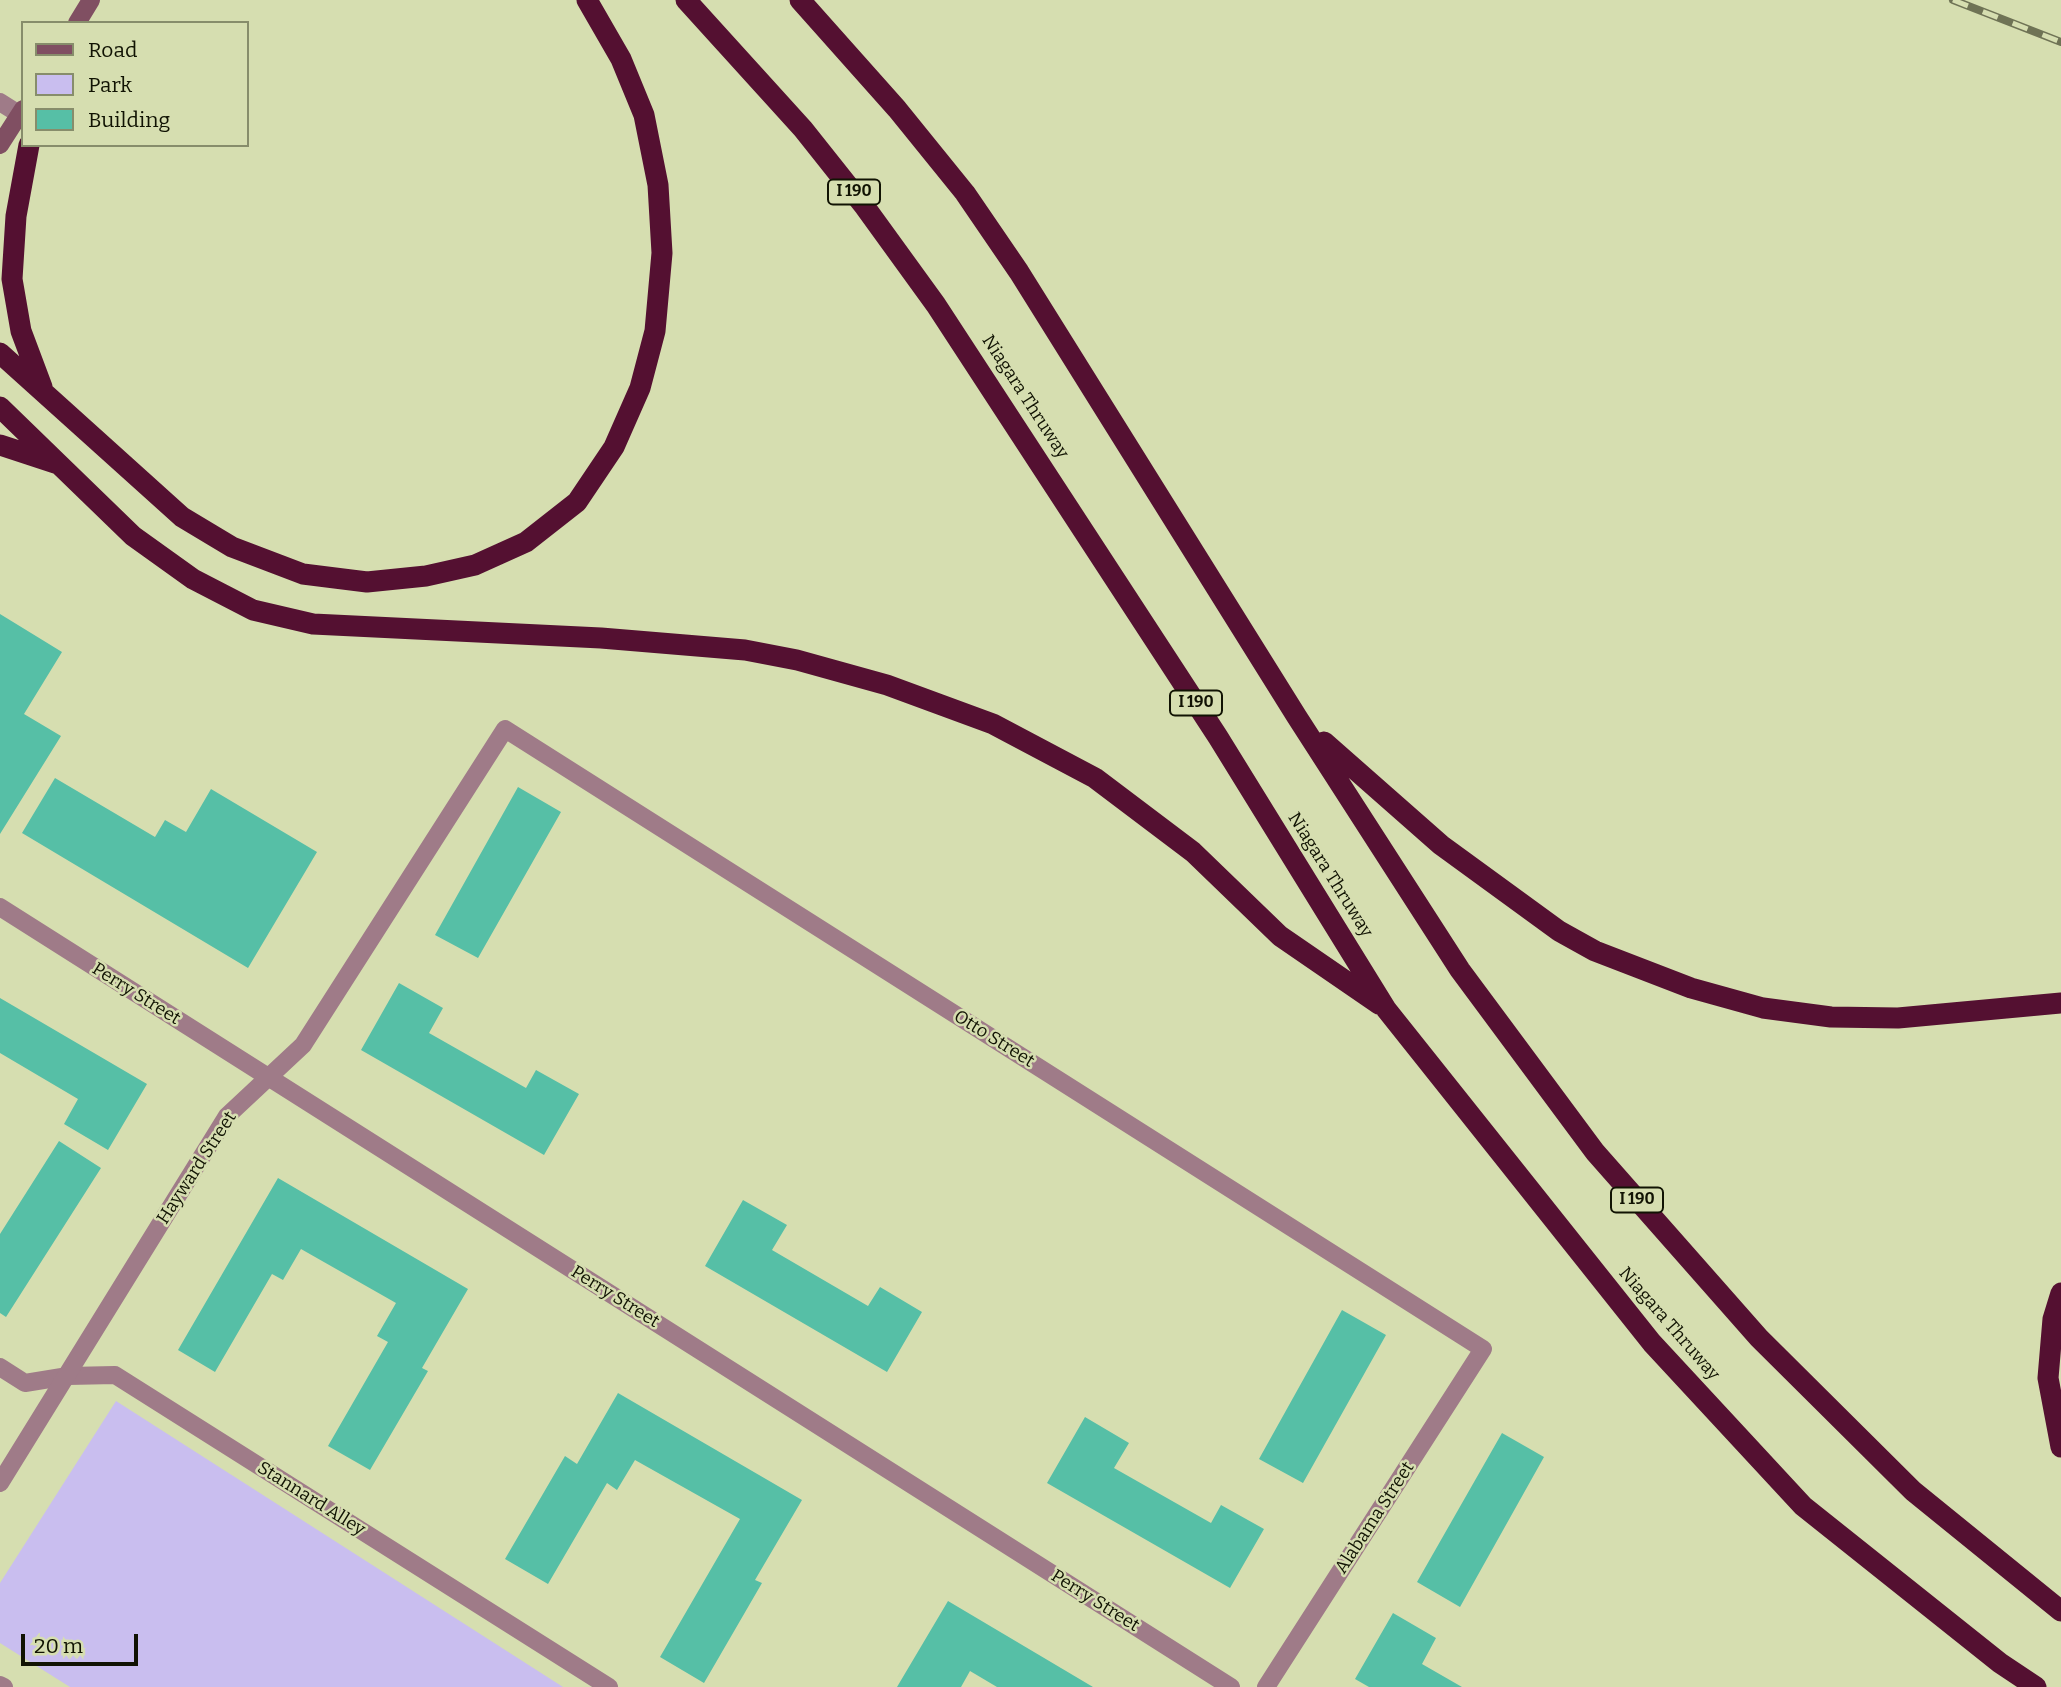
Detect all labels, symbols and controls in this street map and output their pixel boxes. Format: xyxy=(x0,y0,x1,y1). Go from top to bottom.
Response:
legend xyxy=(21,21,248,147)
text: Road xyxy=(88,37,137,63)
text: Park xyxy=(88,72,132,98)
text: Building xyxy=(88,107,170,133)
road number: I 190 xyxy=(828,180,880,204)
street label: Niagara Thruway xyxy=(977,331,1073,463)
road number: I 190 xyxy=(1170,690,1222,716)
street label: Niagara Thruway xyxy=(1283,809,1377,941)
street label: Perry Street xyxy=(88,958,184,1030)
street label: Otto Street xyxy=(950,1006,1038,1072)
street label: Hayward Street xyxy=(153,1108,241,1228)
road number: I 190 xyxy=(1611,1188,1663,1212)
street label: Perry Street xyxy=(567,1261,663,1333)
street label: Niagara Thruway xyxy=(1614,1263,1724,1385)
street label: Stannard Alley xyxy=(253,1457,369,1541)
street label: Alabama Street xyxy=(1331,1458,1419,1578)
street label: Perry Street xyxy=(1047,1565,1143,1637)
scale bar xyxy=(24,1620,142,1664)
text: 20 m xyxy=(34,1633,83,1659)

